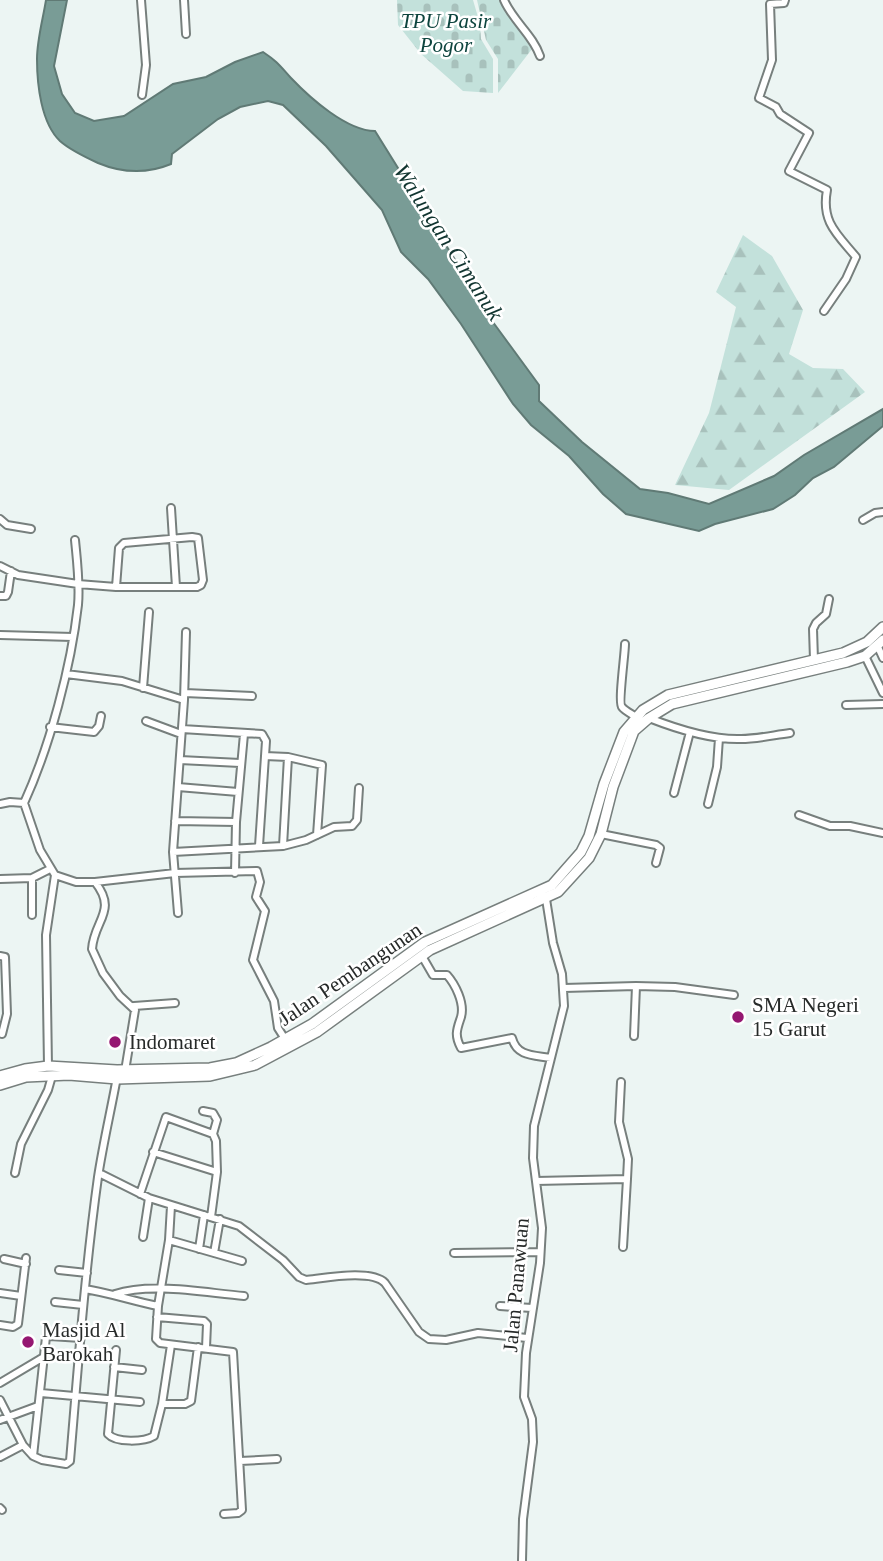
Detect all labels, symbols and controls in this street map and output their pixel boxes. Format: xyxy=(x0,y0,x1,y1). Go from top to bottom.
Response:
park label: TPU Pasir Pogor xyxy=(401,9,492,57)
water label: Walungan Cimanuk xyxy=(389,159,509,326)
street label: Jalan Pembangunan xyxy=(274,917,427,1031)
place label: SMA Negeri 15 Garut xyxy=(752,993,859,1041)
marker: SMA Negeri 15 Garut xyxy=(730,1009,746,1025)
place label: Indomaret xyxy=(129,1030,215,1054)
marker: Indomaret xyxy=(107,1034,123,1050)
street label: Jalan Panawuan xyxy=(498,1216,534,1353)
place label: Masjid Al Barokah xyxy=(42,1318,126,1366)
marker: Masjid Al Barokah xyxy=(20,1334,36,1350)

